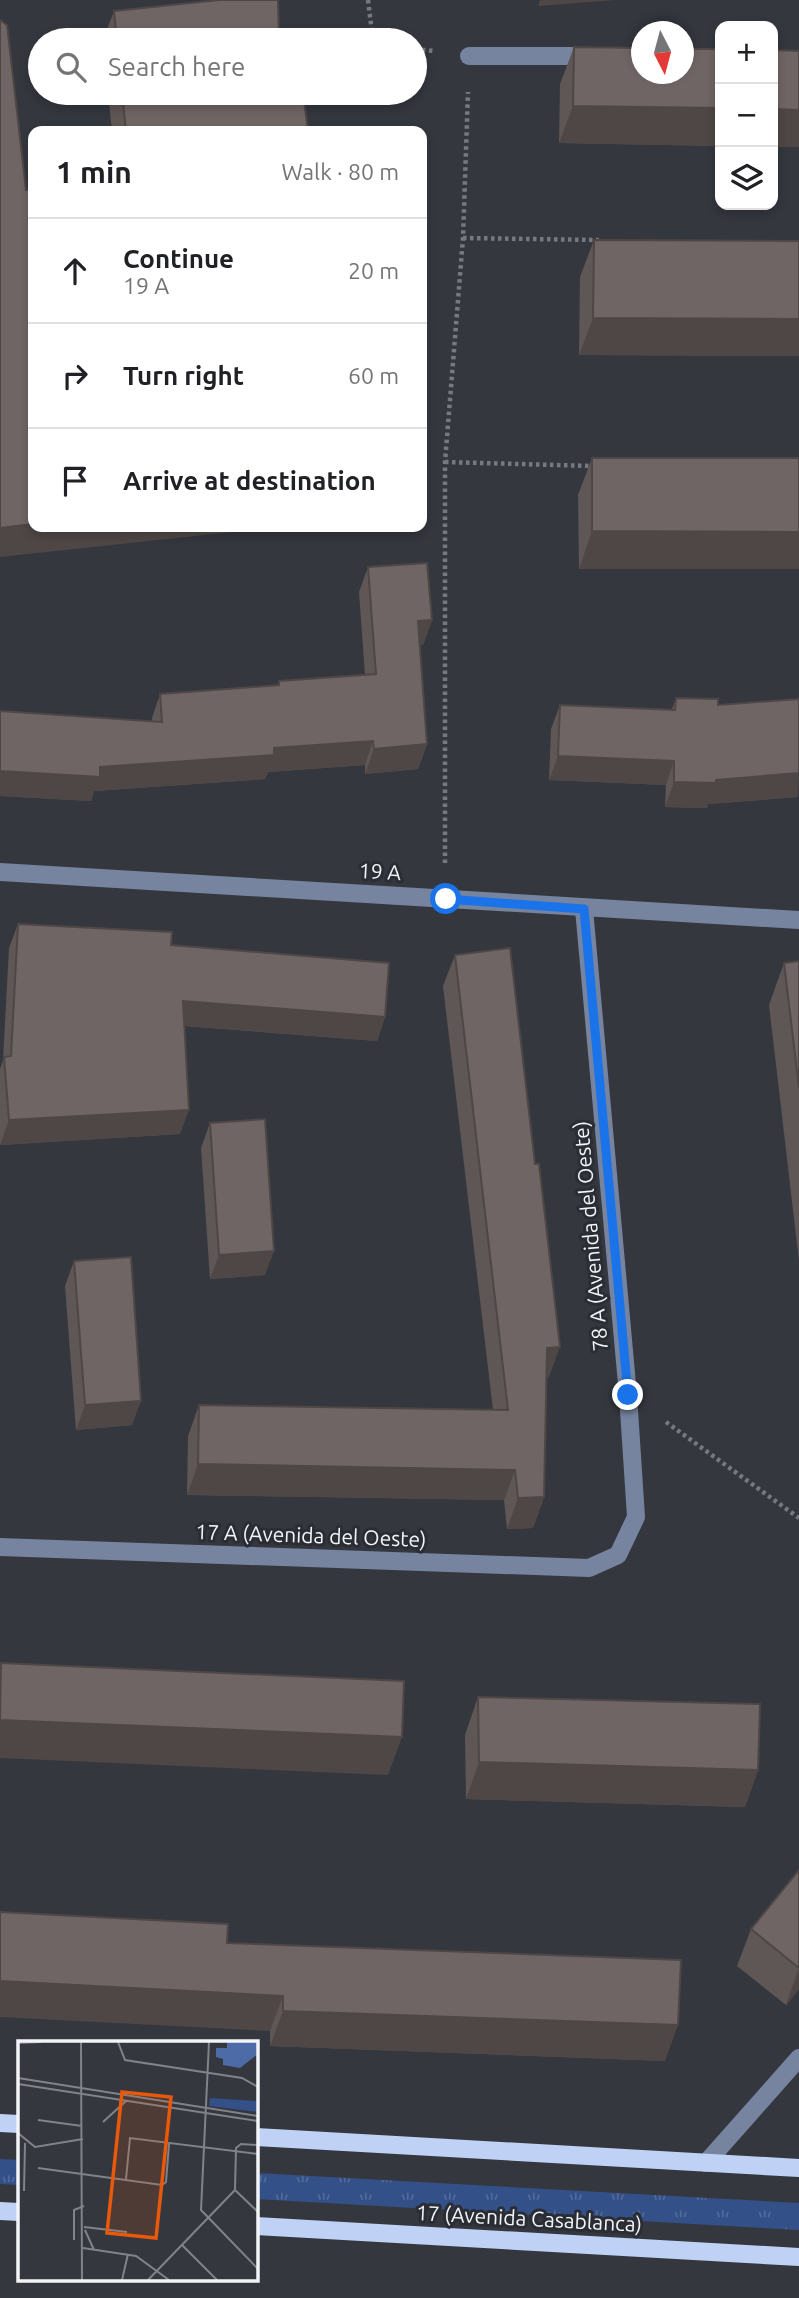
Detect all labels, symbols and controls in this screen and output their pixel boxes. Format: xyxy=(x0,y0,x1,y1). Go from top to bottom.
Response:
north arrow xyxy=(631,21,694,84)
map controls xyxy=(715,21,778,210)
button: + xyxy=(715,21,778,84)
search box xyxy=(28,28,427,105)
icon: search xyxy=(52,48,90,86)
text: Search here xyxy=(108,52,245,81)
button: − xyxy=(715,84,778,147)
button: layers xyxy=(715,147,778,210)
text: 1 min xyxy=(56,155,132,189)
text: Walk · 80 m xyxy=(281,159,399,184)
text: Continue xyxy=(123,244,234,273)
icon: ahead xyxy=(56,252,94,290)
text: 20 m xyxy=(348,258,399,283)
text: 19 A xyxy=(123,273,169,298)
icon: right xyxy=(56,357,94,395)
text: Turn right xyxy=(123,361,244,390)
text: 60 m xyxy=(348,363,399,388)
icon: arrive xyxy=(56,462,94,500)
text: Arrive at destination xyxy=(123,466,376,495)
street label: 19 A xyxy=(358,858,402,884)
route start xyxy=(430,883,461,914)
street label: 78 A (Avenida del Oeste) xyxy=(568,1120,612,1352)
route end xyxy=(612,1379,643,1410)
street label: 17 A (Avenida del Oeste) xyxy=(195,1519,427,1551)
inset map xyxy=(18,2041,257,2280)
street label: 17 (Avenida Casablanca) xyxy=(415,2200,643,2236)

